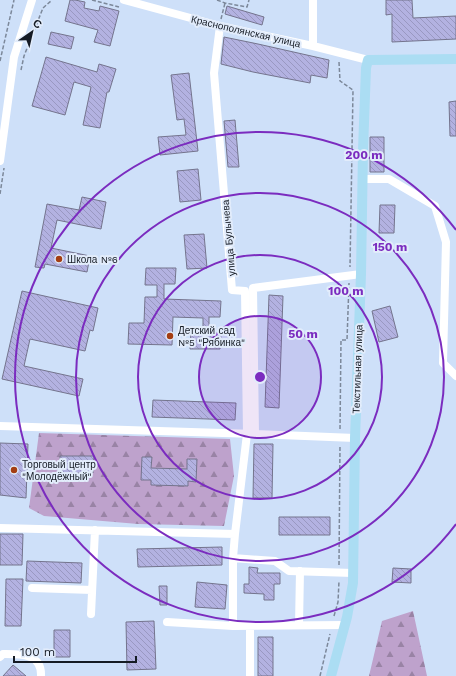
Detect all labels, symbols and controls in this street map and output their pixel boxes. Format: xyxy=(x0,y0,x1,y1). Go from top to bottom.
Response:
north arrow xyxy=(12,12,52,52)
street label: Краснополянская улица xyxy=(190,14,302,50)
text: С xyxy=(30,17,44,32)
text: 200 m xyxy=(345,148,383,162)
street label: улица Булычева xyxy=(220,199,237,277)
text: 150 m xyxy=(373,240,407,254)
marker: Школа №6 xyxy=(54,254,64,264)
place label: Школа №6 xyxy=(67,254,118,265)
text: 100 m xyxy=(328,284,364,298)
street label: Текстильная улица xyxy=(350,324,365,414)
place label: Детский сад №5 "Рябинка" xyxy=(178,325,245,348)
text: 50 m xyxy=(288,327,318,341)
marker: Детский сад №5 "Рябинка" xyxy=(165,331,175,341)
centre of rings xyxy=(253,370,267,384)
place label: Торговый центр "Молодёжный" xyxy=(22,459,96,482)
marker: Торговый центр "Молодёжный" xyxy=(9,465,19,475)
scale bar xyxy=(14,638,136,664)
text: 100 m xyxy=(20,645,55,659)

